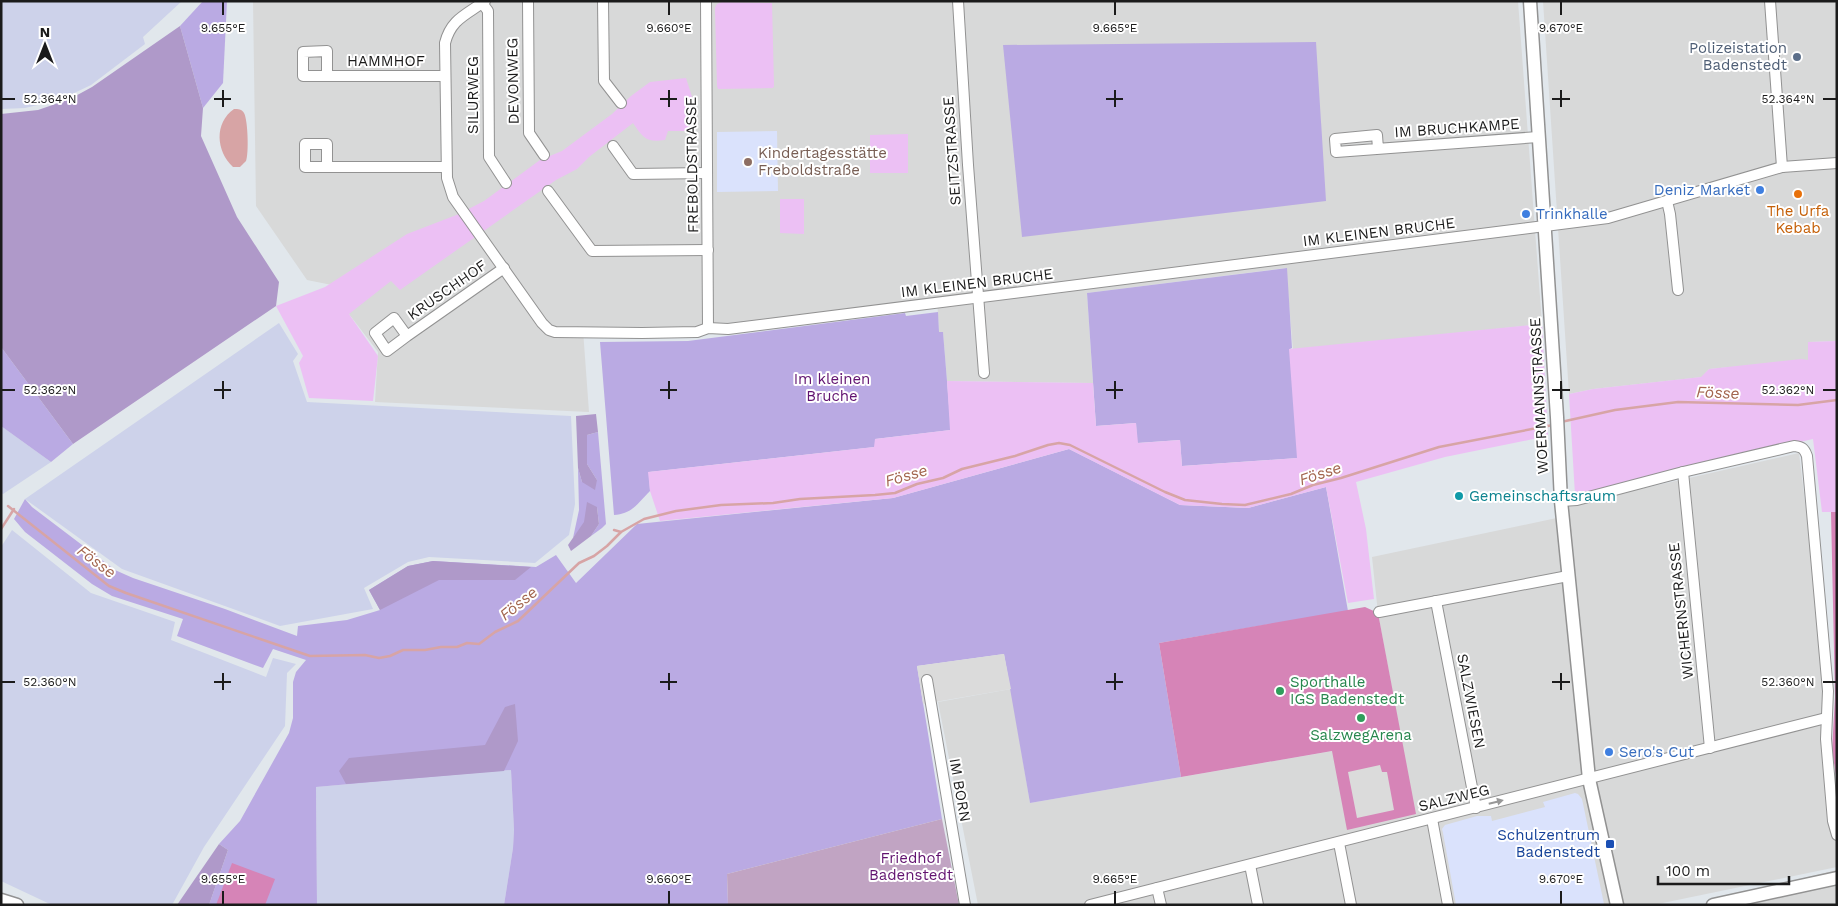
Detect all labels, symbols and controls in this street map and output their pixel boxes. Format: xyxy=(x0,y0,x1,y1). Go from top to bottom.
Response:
north arrow xyxy=(20,20,70,70)
text: 9.655°E xyxy=(201,21,246,35)
text: 9.660°E xyxy=(646,21,692,35)
text: 9.665°E xyxy=(1092,21,1138,35)
text: 9.670°E xyxy=(1539,21,1584,35)
text: N xyxy=(40,24,50,40)
street label: DEVONWEG xyxy=(503,37,523,125)
place label: Polizeistation Badenstedt xyxy=(1689,39,1788,74)
marker: Polizeistation Badenstedt xyxy=(1791,51,1803,63)
street label: HAMMHOF xyxy=(347,52,425,70)
street label: SILURWEG xyxy=(464,56,482,134)
text: 52.364°N xyxy=(23,92,77,106)
text: 52.364°N xyxy=(1761,92,1815,106)
street label: SEITZSTRASSE xyxy=(939,96,965,206)
street label: FREBOLDSTRASSE xyxy=(682,97,702,233)
street label: IM BRUCHKAMPE xyxy=(1394,115,1520,141)
place label: Kindertagesstätte Freboldstraße xyxy=(758,144,887,179)
marker: Kindertagesstätte Freboldstraße xyxy=(742,156,754,168)
place label: Deniz Market xyxy=(1654,181,1751,199)
marker: Deniz Market xyxy=(1754,184,1766,196)
marker: The Urfa Kebab xyxy=(1792,188,1804,200)
place label: The Urfa Kebab xyxy=(1767,202,1830,237)
place label: Trinkhalle xyxy=(1536,205,1608,223)
marker: Trinkhalle xyxy=(1520,208,1532,220)
street label: IM KLEINEN BRUCHE xyxy=(1302,214,1456,250)
street label: KRUSCHHOF xyxy=(404,256,490,324)
street label: IM KLEINEN BRUCHE xyxy=(900,265,1054,301)
street label: WOERMANNSTRASSE xyxy=(1526,317,1552,475)
park label: Im kleinen Bruche xyxy=(794,370,870,405)
water label: Fösse xyxy=(1696,382,1740,403)
text: 52.362°N xyxy=(24,383,76,397)
text: 52.362°N xyxy=(1762,383,1814,397)
water label: Fösse xyxy=(1297,458,1344,489)
water label: Fösse xyxy=(883,460,930,491)
place label: Gemeinschaftsraum xyxy=(1469,487,1616,505)
marker: Gemeinschaftsraum xyxy=(1453,490,1465,502)
water label: Fösse xyxy=(74,541,120,582)
street label: WICHERNSTRASSE xyxy=(1665,542,1697,680)
water label: Fösse xyxy=(495,582,541,624)
street label: SALZWIESEN xyxy=(1453,652,1489,750)
place label: Sporthalle IGS Badenstedt xyxy=(1290,673,1405,708)
text: 52.360°N xyxy=(23,675,77,689)
text: 52.360°N xyxy=(1761,675,1815,689)
marker: Sporthalle IGS Badenstedt xyxy=(1274,685,1286,697)
marker: SalzwegArena xyxy=(1355,712,1367,724)
place label: SalzwegArena xyxy=(1310,726,1412,744)
place label: Sero's Cut xyxy=(1619,743,1695,761)
marker: Sero's Cut xyxy=(1603,746,1615,758)
street label: IM BORN xyxy=(946,757,974,823)
street label: SALZWEG xyxy=(1417,781,1491,815)
one-way arrow xyxy=(1489,798,1504,806)
place label: Schulzentrum Badenstedt xyxy=(1497,826,1601,861)
marker: Schulzentrum Badenstedt xyxy=(1604,838,1616,850)
park label: Friedhof Badenstedt xyxy=(869,849,954,884)
scale bar xyxy=(1658,854,1789,886)
text: 100 m xyxy=(1666,862,1710,880)
text: 9.655°E xyxy=(201,872,246,886)
text: 9.660°E xyxy=(646,872,692,886)
text: 9.665°E xyxy=(1092,872,1138,886)
text: 9.670°E xyxy=(1539,872,1584,886)

